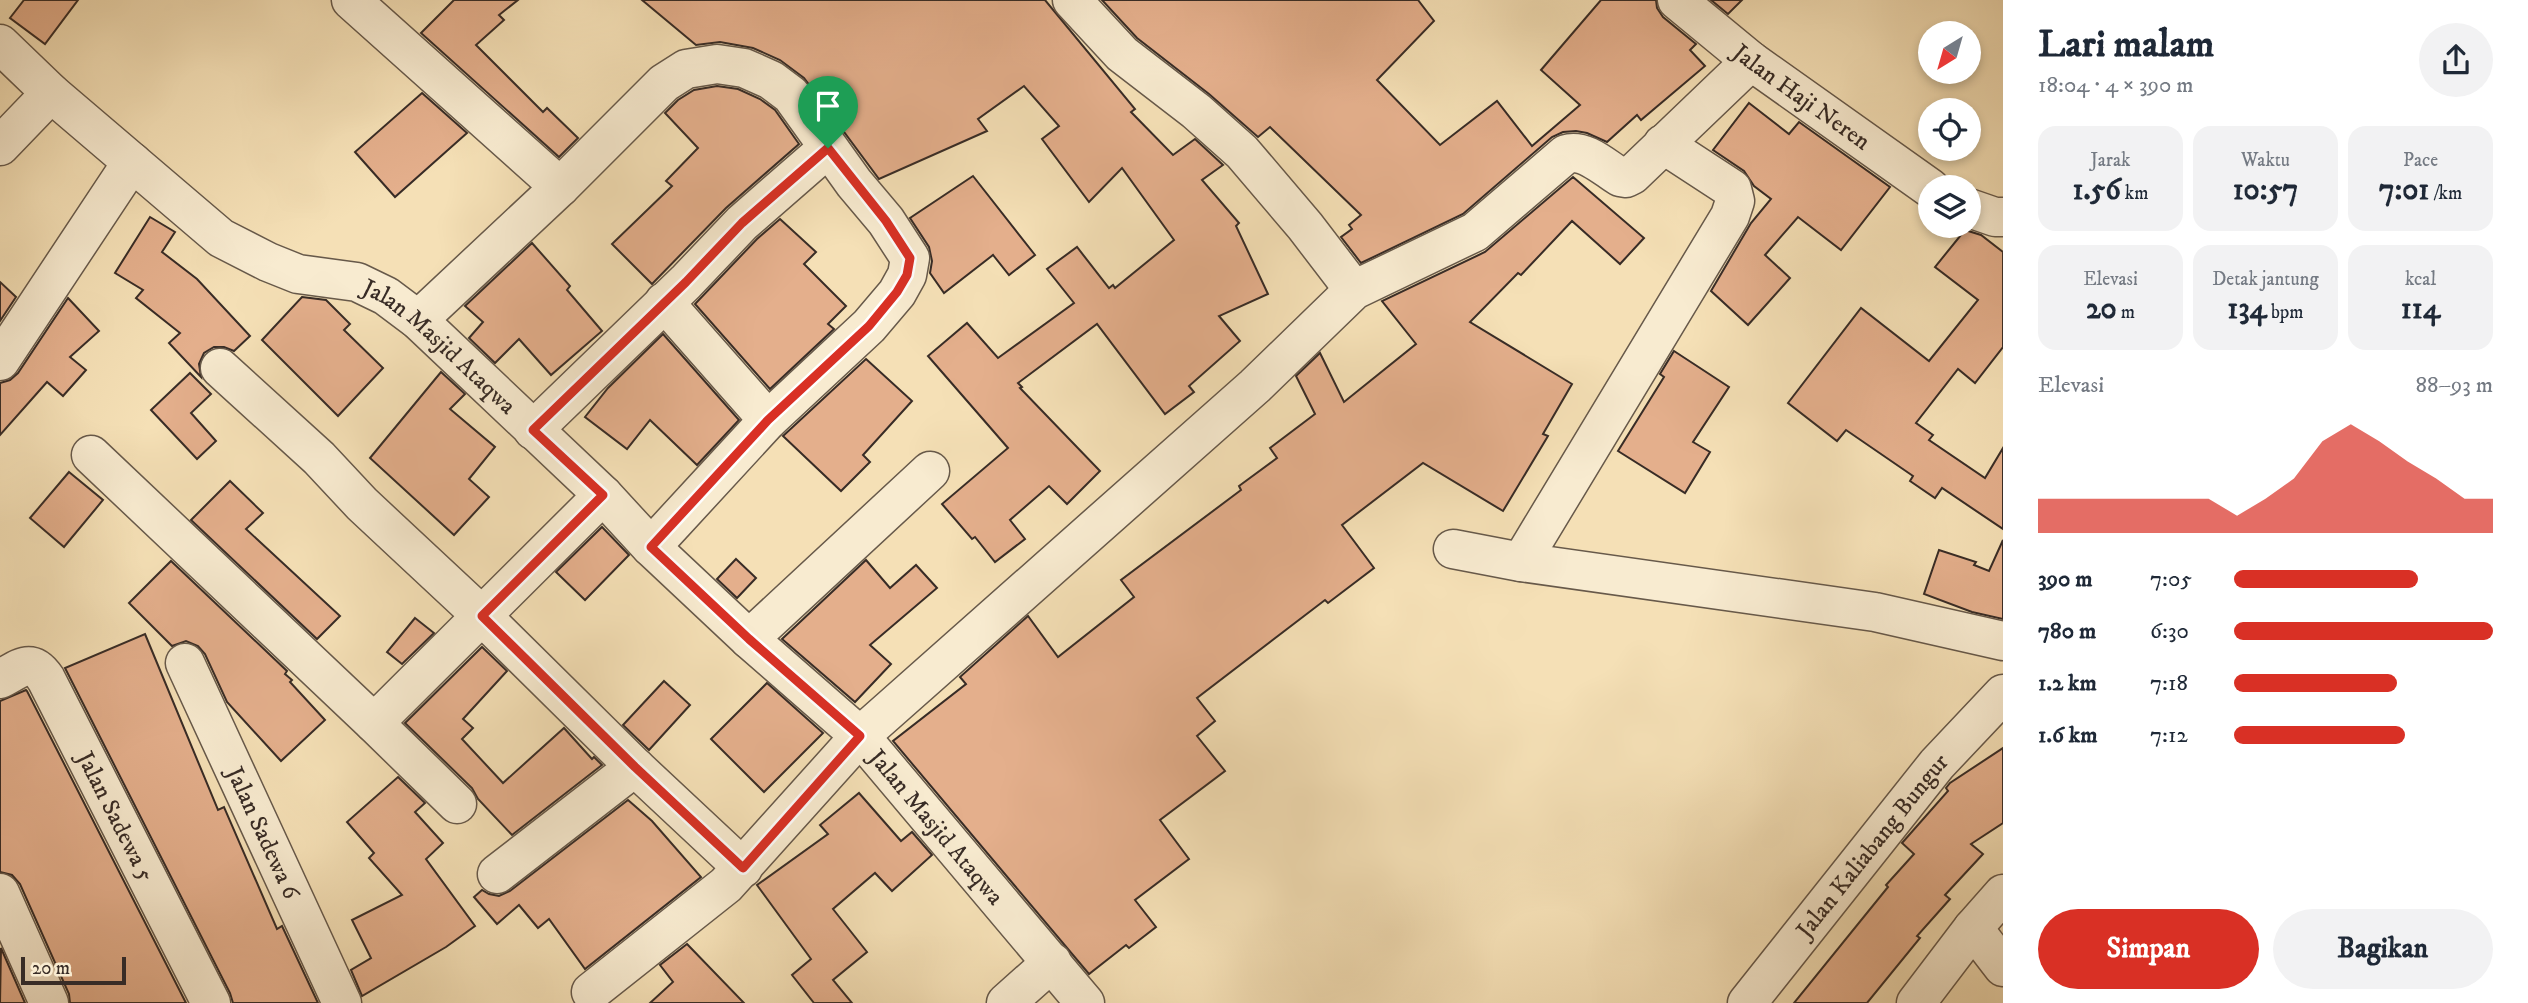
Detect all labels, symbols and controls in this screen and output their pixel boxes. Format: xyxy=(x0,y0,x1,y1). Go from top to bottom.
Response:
north arrow xyxy=(1918,21,1981,84)
map controls xyxy=(1918,21,1981,238)
text: Lari malam xyxy=(2038,21,2214,69)
button: share xyxy=(2419,23,2493,97)
street label: Jalan Haji Neren xyxy=(1725,37,1876,157)
text: 18:04 · 4 × 390 m xyxy=(2038,71,2194,100)
pin xyxy=(798,76,858,148)
icon: arrive xyxy=(809,87,847,125)
button: locate xyxy=(1918,98,1981,161)
text: Jarak xyxy=(2091,149,2130,172)
text: Waktu xyxy=(2241,149,2290,172)
text: Pace xyxy=(2403,149,2438,172)
text: 1.56 xyxy=(2072,172,2121,209)
text: 10:57 xyxy=(2233,172,2298,209)
text: 7:01 xyxy=(2379,172,2429,209)
button: layers xyxy=(1918,175,1981,238)
text: km xyxy=(2121,182,2149,205)
text: /km xyxy=(2429,182,2462,205)
text: Elevasi xyxy=(2083,268,2138,291)
text: Detak jantung xyxy=(2212,268,2319,291)
text: kcal xyxy=(2405,268,2436,291)
street label: Jalan Masjid Ataqwa xyxy=(356,272,523,422)
text: 20 xyxy=(2086,291,2117,328)
text: 134 xyxy=(2227,291,2267,328)
text: 114 xyxy=(2401,291,2440,328)
text: m xyxy=(2117,301,2135,324)
text: bpm xyxy=(2267,301,2304,324)
text: Elevasi xyxy=(2038,371,2104,400)
text: 88–93 m xyxy=(2416,371,2493,400)
text: 390 m xyxy=(2038,565,2093,594)
text: 7:05 xyxy=(2150,565,2192,594)
text: 780 m xyxy=(2038,617,2096,646)
text: 6:30 xyxy=(2150,617,2189,646)
text: 1.2 km xyxy=(2038,669,2097,698)
text: 7:18 xyxy=(2150,669,2188,698)
text: 1.6 km xyxy=(2038,721,2097,750)
text: 7:12 xyxy=(2150,721,2188,750)
street label: Jalan Masjid Ataqwa xyxy=(860,742,1010,912)
street label: Jalan Sadewa 5 xyxy=(69,745,161,887)
street label: Jalan Kaliabang Bungur xyxy=(1789,747,1955,946)
street label: Jalan Sadewa 6 xyxy=(218,760,307,905)
button: Simpan xyxy=(2038,909,2259,989)
button: Bagikan xyxy=(2273,909,2493,989)
scale bar xyxy=(21,954,126,986)
text: 20 m xyxy=(32,957,70,980)

